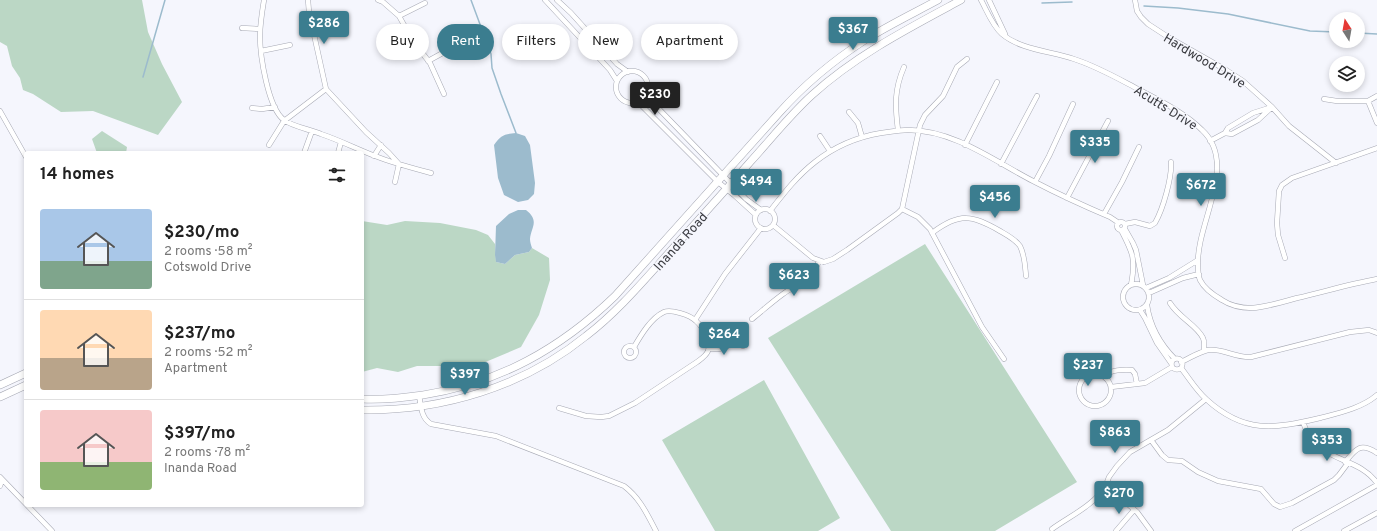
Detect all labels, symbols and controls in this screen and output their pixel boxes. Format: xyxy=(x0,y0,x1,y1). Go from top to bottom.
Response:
pin: $286 xyxy=(300,11,348,45)
north arrow xyxy=(1329,12,1365,48)
map controls xyxy=(1329,12,1365,92)
text: $286 xyxy=(308,16,340,32)
pin: $367 xyxy=(829,17,877,51)
text: $367 xyxy=(838,22,868,38)
chip: Buy xyxy=(376,24,429,60)
chip: Rent xyxy=(437,24,494,60)
chip: Filters xyxy=(502,24,570,60)
chip: New xyxy=(578,24,633,60)
chip: Apartment xyxy=(641,24,738,60)
street label: Hardwood Drive xyxy=(1160,31,1248,93)
button: layers xyxy=(1329,56,1365,92)
pin: $230 xyxy=(631,82,679,116)
street label: Acutts Drive xyxy=(1130,83,1200,135)
text: $230 xyxy=(639,87,671,103)
pin: $335 xyxy=(1071,130,1119,164)
text: $335 xyxy=(1079,135,1111,151)
text: 14 homes xyxy=(40,164,114,186)
icon: filters xyxy=(326,164,348,186)
pin: $494 xyxy=(732,169,780,203)
pin: $672 xyxy=(1177,173,1225,207)
text: $494 xyxy=(740,174,772,190)
text: $672 xyxy=(1186,178,1216,194)
pin: $456 xyxy=(971,185,1019,219)
text: $456 xyxy=(979,190,1011,206)
street label: Inanda Road xyxy=(651,210,712,275)
text: $230/mo xyxy=(164,222,239,244)
icon: home xyxy=(72,225,120,273)
text: 2 rooms · 58 m² xyxy=(164,244,252,260)
text: Cotswold Drive xyxy=(164,260,251,276)
pin: $623 xyxy=(770,263,818,297)
text: $623 xyxy=(778,268,810,284)
pin: $264 xyxy=(700,322,748,356)
text: $237/mo xyxy=(164,323,235,345)
icon: home xyxy=(72,326,120,374)
text: $264 xyxy=(708,327,740,343)
text: 2 rooms · 52 m² xyxy=(164,345,252,361)
pin: $237 xyxy=(1064,353,1112,387)
text: $237 xyxy=(1073,358,1103,374)
text: Apartment xyxy=(164,361,227,377)
pin: $397 xyxy=(441,362,489,396)
text: $397 xyxy=(450,367,480,383)
pin: $863 xyxy=(1091,420,1139,454)
text: $397/mo xyxy=(164,423,235,445)
text: $863 xyxy=(1099,425,1131,441)
icon: home xyxy=(72,426,120,474)
pin: $353 xyxy=(1303,428,1351,462)
text: $353 xyxy=(1311,433,1343,449)
text: 2 rooms · 78 m² xyxy=(164,445,250,461)
text: Inanda Road xyxy=(164,461,237,477)
pin: $270 xyxy=(1095,481,1143,515)
text: $270 xyxy=(1103,486,1135,502)

